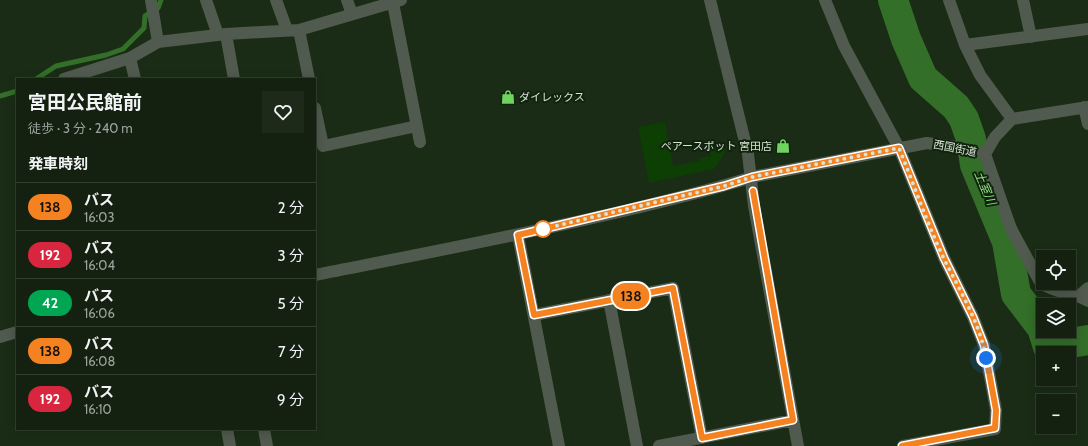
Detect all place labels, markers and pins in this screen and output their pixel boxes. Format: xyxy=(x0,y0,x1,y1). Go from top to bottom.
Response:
shop icon: ダイレックス xyxy=(500,89,516,105)
place label: ダイレックス xyxy=(519,90,585,104)
shop icon: ペアースポット 宮田店 xyxy=(775,138,791,154)
place label: ペアースポット 宮田店 xyxy=(661,139,772,153)
unlabelled marker xyxy=(534,220,552,238)

